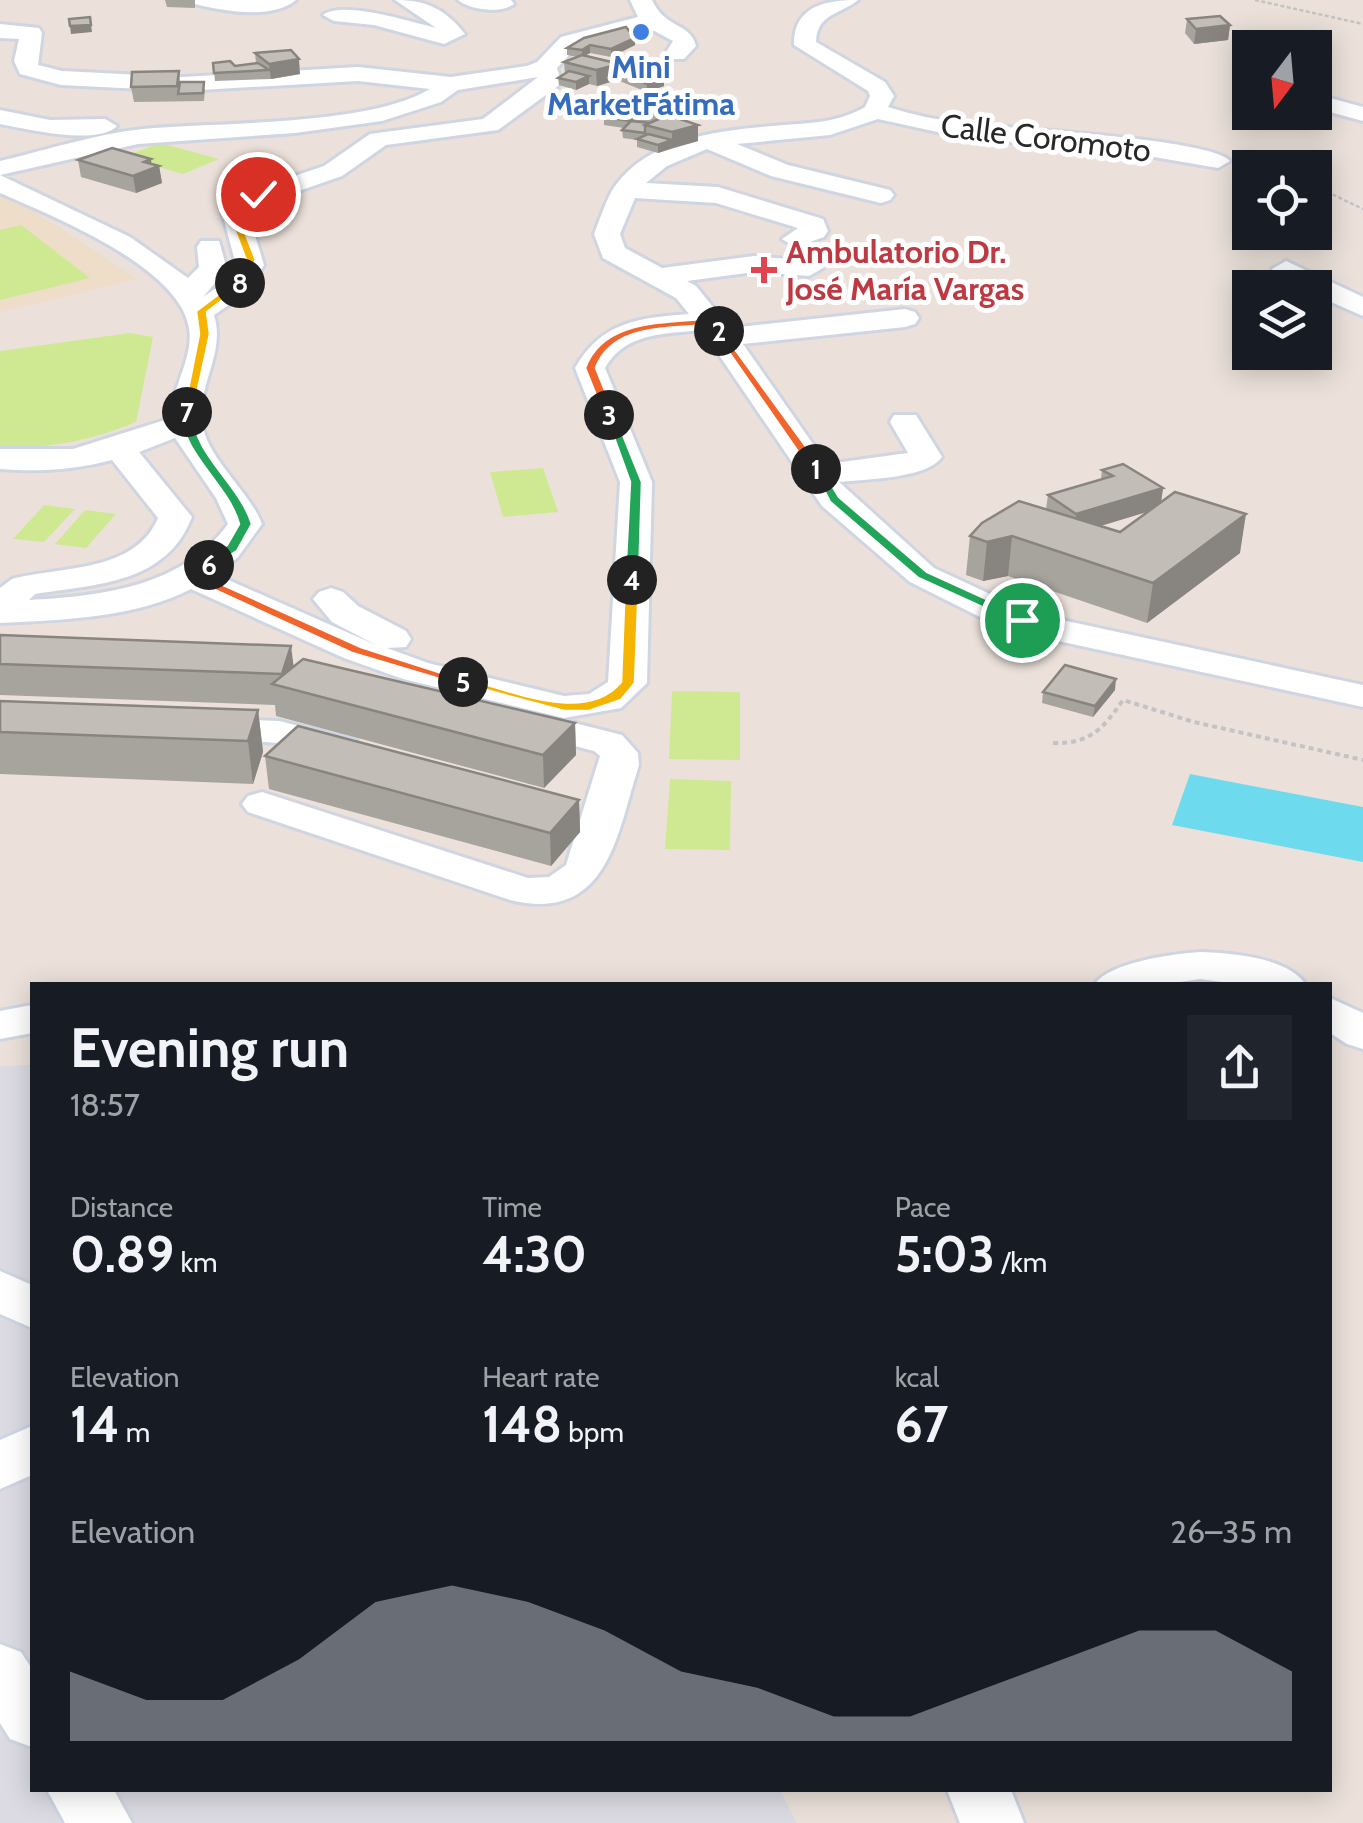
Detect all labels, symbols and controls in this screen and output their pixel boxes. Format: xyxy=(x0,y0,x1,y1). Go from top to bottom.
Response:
marker: Mini MarketFátima xyxy=(630,21,652,43)
north arrow xyxy=(1232,30,1332,130)
map controls xyxy=(1232,30,1332,370)
place label: Mini MarketFátima xyxy=(547,47,735,123)
street label: Calle Coromoto xyxy=(939,105,1153,170)
button: locate xyxy=(1232,150,1332,250)
pin xyxy=(216,152,301,237)
icon: check xyxy=(231,167,286,222)
place label: Ambulatorio Dr. José María Vargas xyxy=(785,232,1024,308)
marker: Ambulatorio Dr. José María Vargas xyxy=(751,257,777,283)
pin: 8 xyxy=(215,258,265,308)
text: 8 xyxy=(232,266,248,300)
button: layers xyxy=(1232,270,1332,370)
pin: 2 xyxy=(694,306,744,356)
text: 2 xyxy=(712,314,726,348)
pin: 7 xyxy=(162,387,212,437)
pin: 3 xyxy=(584,390,634,440)
text: 7 xyxy=(180,395,194,429)
text: 3 xyxy=(601,398,617,432)
pin: 1 xyxy=(791,444,841,494)
text: 1 xyxy=(811,452,821,486)
pin: 6 xyxy=(184,540,234,590)
text: 6 xyxy=(201,548,217,582)
pin: 4 xyxy=(607,555,657,605)
text: 4 xyxy=(623,563,641,597)
pin xyxy=(980,578,1065,663)
icon: arrive xyxy=(995,593,1050,648)
pin: 5 xyxy=(438,657,488,707)
text: 5 xyxy=(455,665,471,699)
text: Evening run xyxy=(70,1014,349,1081)
button: share xyxy=(1187,1015,1292,1120)
text: 18:57 xyxy=(70,1085,140,1124)
text: Distance xyxy=(70,1190,173,1224)
text: Time xyxy=(482,1190,542,1224)
text: Pace xyxy=(895,1190,951,1224)
text: 0.89 xyxy=(70,1224,174,1285)
text: 4:30 xyxy=(482,1224,587,1285)
text: 5:03 xyxy=(895,1224,995,1285)
text: km xyxy=(174,1245,218,1279)
text: /km xyxy=(995,1245,1047,1279)
text: Elevation xyxy=(70,1360,179,1394)
text: Heart rate xyxy=(482,1360,600,1394)
text: kcal xyxy=(895,1360,939,1394)
text: 14 xyxy=(70,1394,120,1455)
text: 148 xyxy=(482,1394,562,1455)
text: 67 xyxy=(895,1394,948,1455)
text: m xyxy=(120,1415,150,1449)
text: bpm xyxy=(562,1415,624,1449)
text: Elevation xyxy=(70,1512,195,1551)
text: 26–35 m xyxy=(1170,1512,1292,1551)

